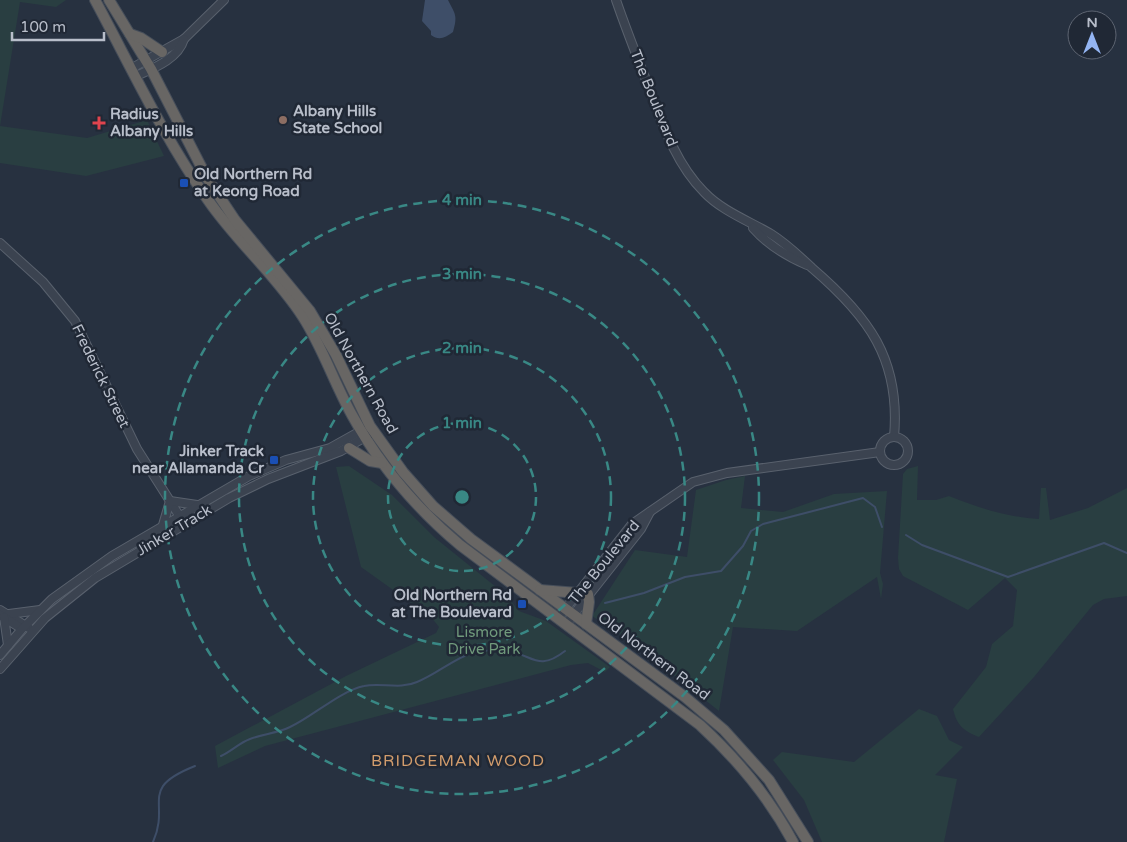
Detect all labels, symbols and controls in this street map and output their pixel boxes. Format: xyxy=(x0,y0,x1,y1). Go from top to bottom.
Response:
scale bar xyxy=(12,10,105,42)
north arrow xyxy=(1067,10,1117,60)
text: N xyxy=(1086,14,1098,31)
text: 100 m xyxy=(20,18,66,36)
street label: The Boulevard xyxy=(626,47,682,149)
place label: Albany Hills State School xyxy=(293,102,382,137)
place label: Radius Albany Hills xyxy=(110,105,193,141)
marker: Albany Hills State School xyxy=(277,114,289,126)
marker: Radius Albany Hills xyxy=(92,116,106,130)
place label: Old Northern Rd at Keong Road xyxy=(194,165,312,201)
marker: Old Northern Rd at Keong Road xyxy=(178,177,190,189)
text: 4 min xyxy=(442,191,482,209)
text: 3 min xyxy=(442,265,482,283)
street label: Old Northern Road xyxy=(320,309,402,437)
street label: Frederick Street xyxy=(68,321,134,431)
text: 2 min xyxy=(442,339,482,357)
text: 1 min xyxy=(442,414,482,432)
place label: Jinker Track near Allamanda Cr xyxy=(132,442,264,477)
marker: Jinker Track near Allamanda Cr xyxy=(268,454,280,466)
centre of rings xyxy=(453,488,471,506)
street label: Jinker Track xyxy=(133,500,215,560)
street label: The Boulevard xyxy=(565,516,643,608)
place label: Old Northern Rd at The Boulevard xyxy=(392,586,512,621)
marker: Old Northern Rd at The Boulevard xyxy=(516,598,528,610)
street label: Old Northern Road xyxy=(594,608,714,704)
park label: Lismore Drive Park xyxy=(448,623,520,658)
district label: BRIDGEMAN WOOD xyxy=(371,751,545,771)

